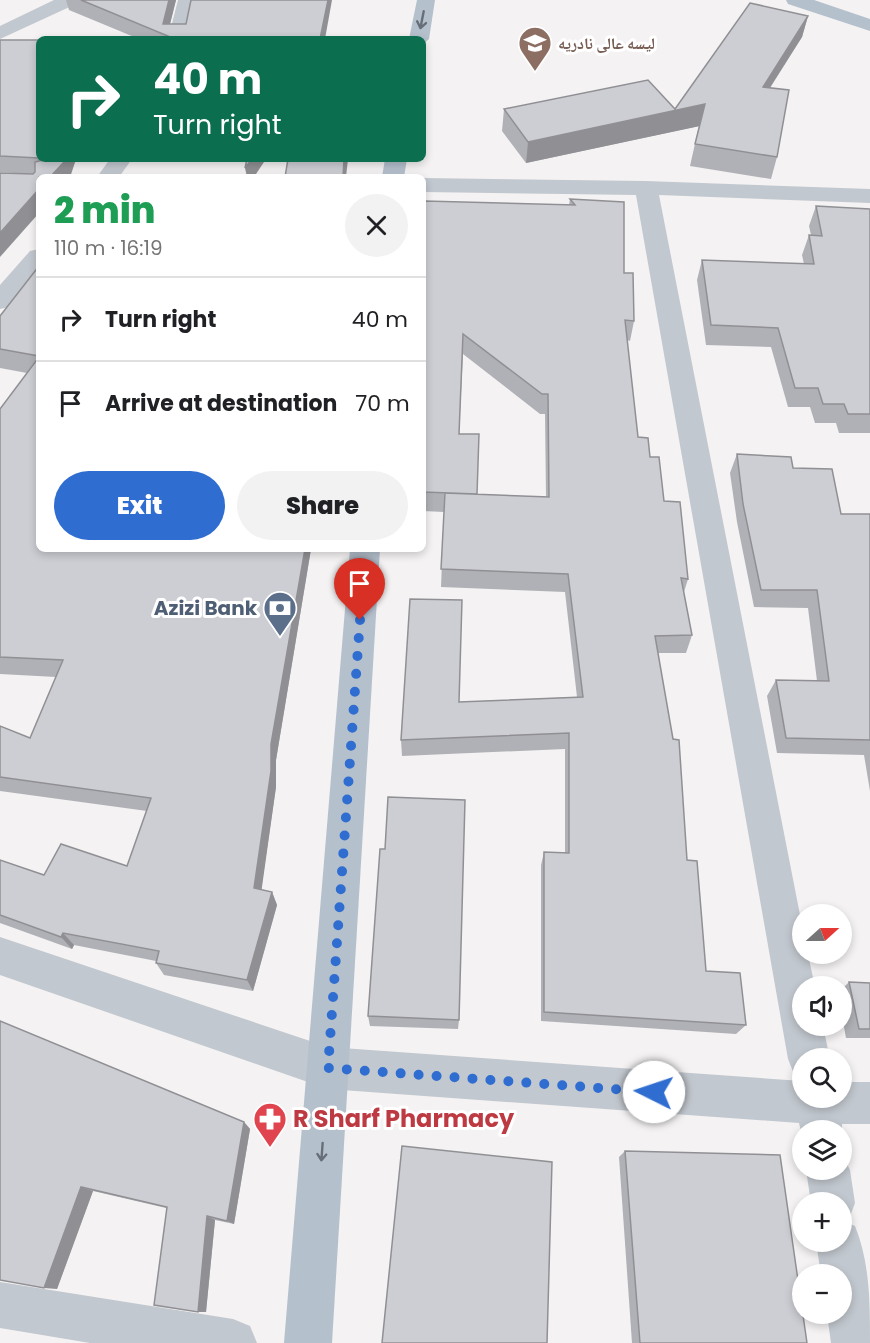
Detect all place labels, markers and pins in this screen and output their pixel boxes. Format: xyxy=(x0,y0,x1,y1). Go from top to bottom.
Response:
school or university icon: لیسه عالی نادریه xyxy=(517,25,553,72)
place label: لیسه عالی نادریه xyxy=(558,32,655,55)
pin xyxy=(334,558,385,620)
bank icon: Azizi Bank xyxy=(262,590,298,637)
place label: Azizi Bank xyxy=(154,594,258,622)
pharmacy icon: R Sharf Pharmacy xyxy=(252,1101,288,1148)
place label: R Sharf Pharmacy xyxy=(293,1102,515,1135)

